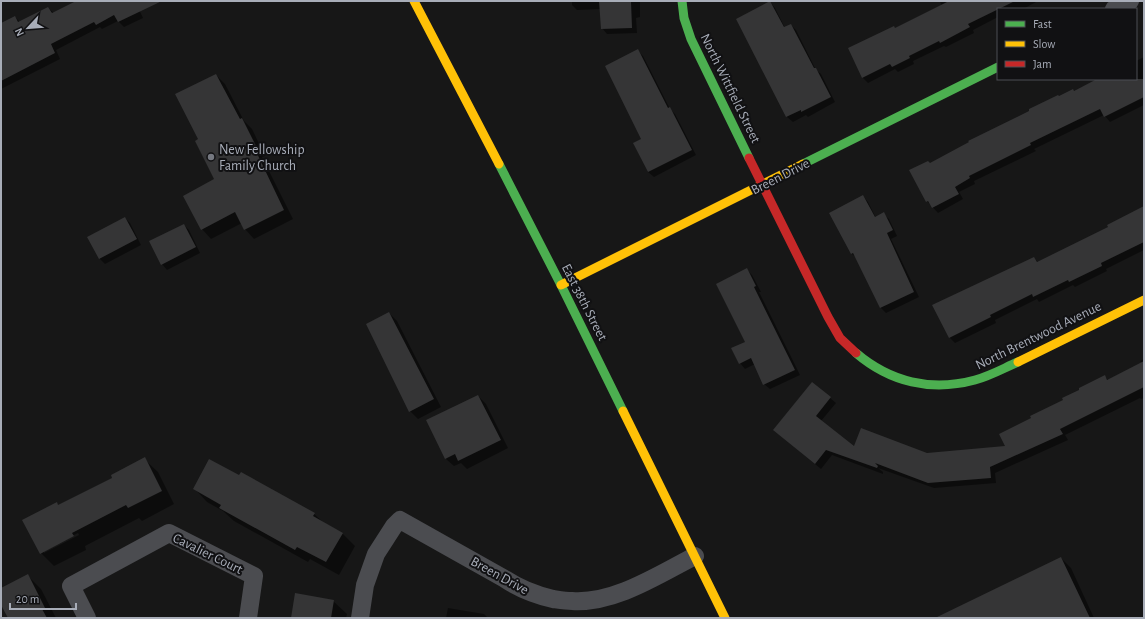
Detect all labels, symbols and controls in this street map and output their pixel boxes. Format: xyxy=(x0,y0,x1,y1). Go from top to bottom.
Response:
north arrow xyxy=(8,8,48,48)
legend xyxy=(997,8,1137,80)
text: Fast xyxy=(1033,18,1052,30)
text: N xyxy=(13,26,26,38)
street label: North Wittfield Street xyxy=(698,32,763,146)
text: Slow xyxy=(1033,38,1055,50)
text: Jam xyxy=(1033,58,1052,70)
place label: New Fellowship Family Church xyxy=(219,143,305,173)
marker: New Fellowship Family Church xyxy=(206,152,216,162)
street label: Breen Drive xyxy=(749,156,812,198)
street label: East 38th Street xyxy=(559,262,610,344)
street label: North Brentwood Avenue xyxy=(973,299,1104,372)
street label: Cavalier Court xyxy=(170,531,245,577)
street label: Breen Drive xyxy=(468,554,531,597)
scale bar xyxy=(10,585,76,611)
text: 20 m xyxy=(16,593,39,605)

